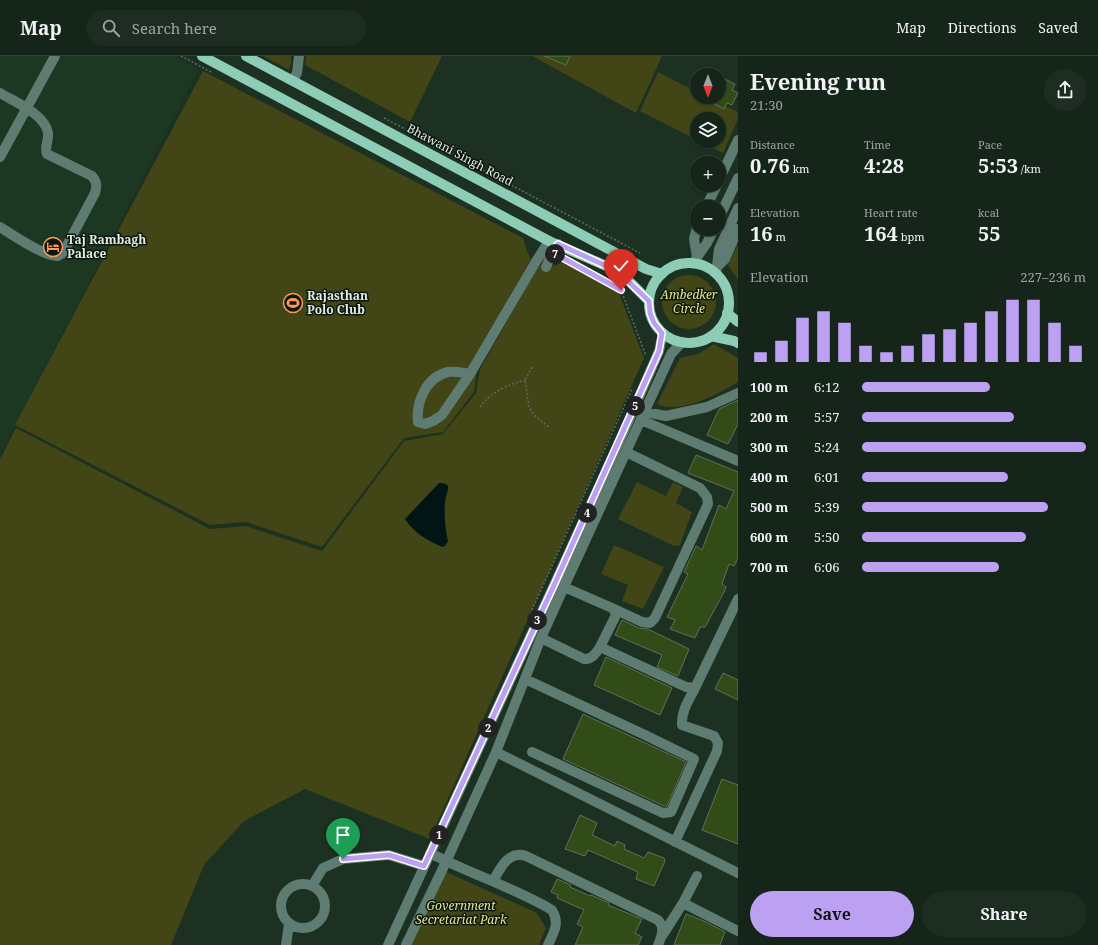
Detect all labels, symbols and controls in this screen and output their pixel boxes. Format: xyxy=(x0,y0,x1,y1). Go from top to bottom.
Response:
search box xyxy=(86,10,366,46)
text: Map xyxy=(20,15,62,41)
icon: search xyxy=(100,17,122,39)
text: Search here xyxy=(132,18,217,38)
text: Map xyxy=(896,18,926,37)
text: Directions xyxy=(948,18,1016,37)
text: Saved xyxy=(1038,18,1078,37)
text: Evening run xyxy=(750,66,886,96)
north arrow xyxy=(690,68,726,104)
map controls xyxy=(690,68,726,236)
button: share xyxy=(1044,69,1086,111)
text: 21:30 xyxy=(750,96,783,114)
button: layers xyxy=(690,112,726,148)
street label: Bhawani Singh Road xyxy=(404,119,517,190)
text: Distance xyxy=(750,137,795,152)
text: Time xyxy=(864,137,891,152)
text: Pace xyxy=(978,137,1002,152)
text: 0.76 xyxy=(750,152,790,179)
text: 4:28 xyxy=(864,152,904,179)
text: 5:53 xyxy=(978,152,1018,179)
button: + xyxy=(690,156,726,192)
text: km xyxy=(790,161,809,176)
text: /km xyxy=(1018,161,1041,176)
button: − xyxy=(690,200,726,236)
text: Elevation xyxy=(750,205,800,220)
text: Heart rate xyxy=(864,205,918,220)
text: kcal xyxy=(978,205,999,220)
text: 16 xyxy=(750,220,773,247)
text: 164 xyxy=(864,220,898,247)
text: 55 xyxy=(978,220,1001,247)
text: m xyxy=(773,229,786,244)
text: bpm xyxy=(898,229,925,244)
place label: Taj Rambagh Palace xyxy=(67,231,146,262)
hotel icon: Taj Rambagh Palace xyxy=(42,236,64,258)
pin: 7 xyxy=(545,244,565,264)
text: 7 xyxy=(552,246,558,261)
pin xyxy=(604,249,638,290)
icon: check xyxy=(610,255,632,277)
text: Elevation xyxy=(750,268,809,286)
text: 227–236 m xyxy=(1020,268,1086,286)
park label: Ambedker Circle xyxy=(660,286,718,317)
place label: Rajasthan Polo Club xyxy=(307,287,368,318)
sports icon: Rajasthan Polo Club xyxy=(282,292,304,314)
text: 100 m xyxy=(750,378,788,396)
text: 6:12 xyxy=(814,378,840,396)
pin: 5 xyxy=(625,396,645,416)
text: 5 xyxy=(632,398,638,413)
text: 200 m xyxy=(750,408,788,426)
text: 5:57 xyxy=(814,408,840,426)
text: 300 m xyxy=(750,438,788,456)
text: 5:24 xyxy=(814,438,840,456)
text: 400 m xyxy=(750,468,788,486)
text: 6:01 xyxy=(814,468,840,486)
text: 500 m xyxy=(750,498,788,516)
text: 5:39 xyxy=(814,498,840,516)
pin: 4 xyxy=(577,503,597,523)
text: 4 xyxy=(584,505,590,520)
text: 600 m xyxy=(750,528,788,546)
text: 5:50 xyxy=(814,528,840,546)
text: 700 m xyxy=(750,558,788,576)
text: 6:06 xyxy=(814,558,840,576)
pin: 3 xyxy=(527,610,547,630)
text: 3 xyxy=(534,612,540,627)
pin: 2 xyxy=(478,718,498,738)
text: 2 xyxy=(485,720,491,735)
pin xyxy=(326,818,360,859)
icon: arrive xyxy=(332,824,354,846)
pin: 1 xyxy=(429,825,449,845)
text: 1 xyxy=(436,827,442,842)
button: Save xyxy=(750,891,914,937)
button: Share xyxy=(922,891,1086,937)
park label: Government Secretariat Park xyxy=(415,897,508,928)

